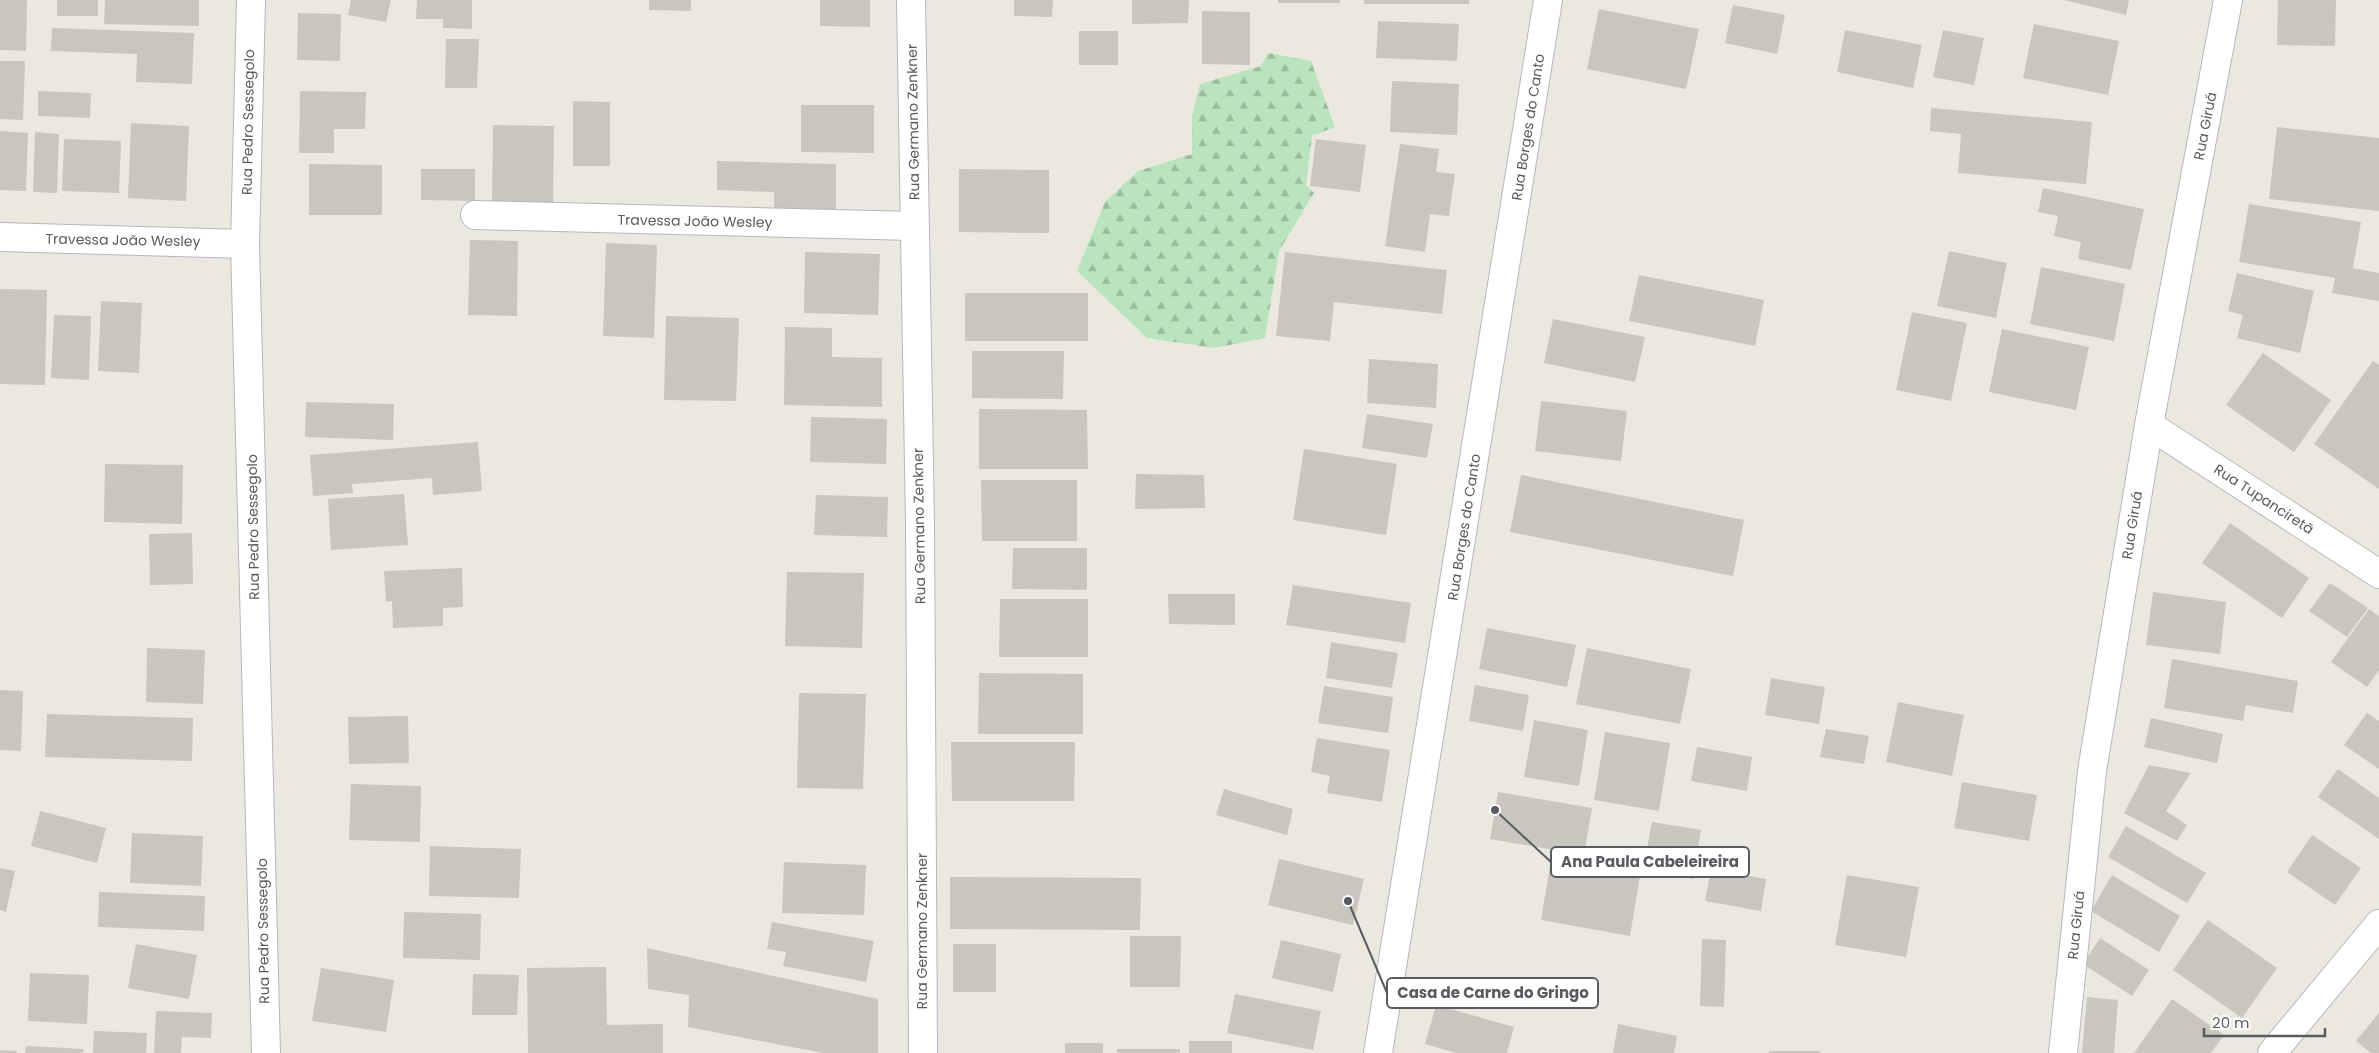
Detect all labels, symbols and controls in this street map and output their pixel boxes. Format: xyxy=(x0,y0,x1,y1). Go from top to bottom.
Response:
street label: Rua Germano Zenkner xyxy=(902,44,924,200)
street label: Rua Pedro Sessegolo xyxy=(237,49,259,195)
street label: Rua Borges do Canto xyxy=(1507,52,1549,202)
street label: Rua Giruá xyxy=(2189,90,2221,162)
street label: Travessa João Wesley xyxy=(617,210,773,232)
street label: Travessa João Wesley xyxy=(45,229,201,251)
street label: Rua Germano Zenkner xyxy=(908,448,930,604)
street label: Rua Borges do Canto xyxy=(1443,452,1485,602)
street label: Rua Pedro Sessegolo xyxy=(242,454,264,600)
street label: Rua Tupanciretã xyxy=(2210,459,2318,539)
street label: Rua Giruá xyxy=(2117,490,2147,560)
callout: Ana Paula Cabeleireira xyxy=(1551,847,1749,877)
text: Ana Paula Cabeleireira xyxy=(1561,851,1739,872)
street label: Rua Germano Zenkner xyxy=(912,853,932,1009)
street label: Rua Pedro Sessegolo xyxy=(252,858,274,1004)
street label: Rua Giruá xyxy=(2062,890,2090,960)
callout: Casa de Carne do Gringo xyxy=(1387,978,1598,1008)
text: Casa de Carne do Gringo xyxy=(1397,982,1589,1003)
scale bar xyxy=(2204,1006,2325,1038)
text: 20 m xyxy=(2212,1012,2250,1033)

